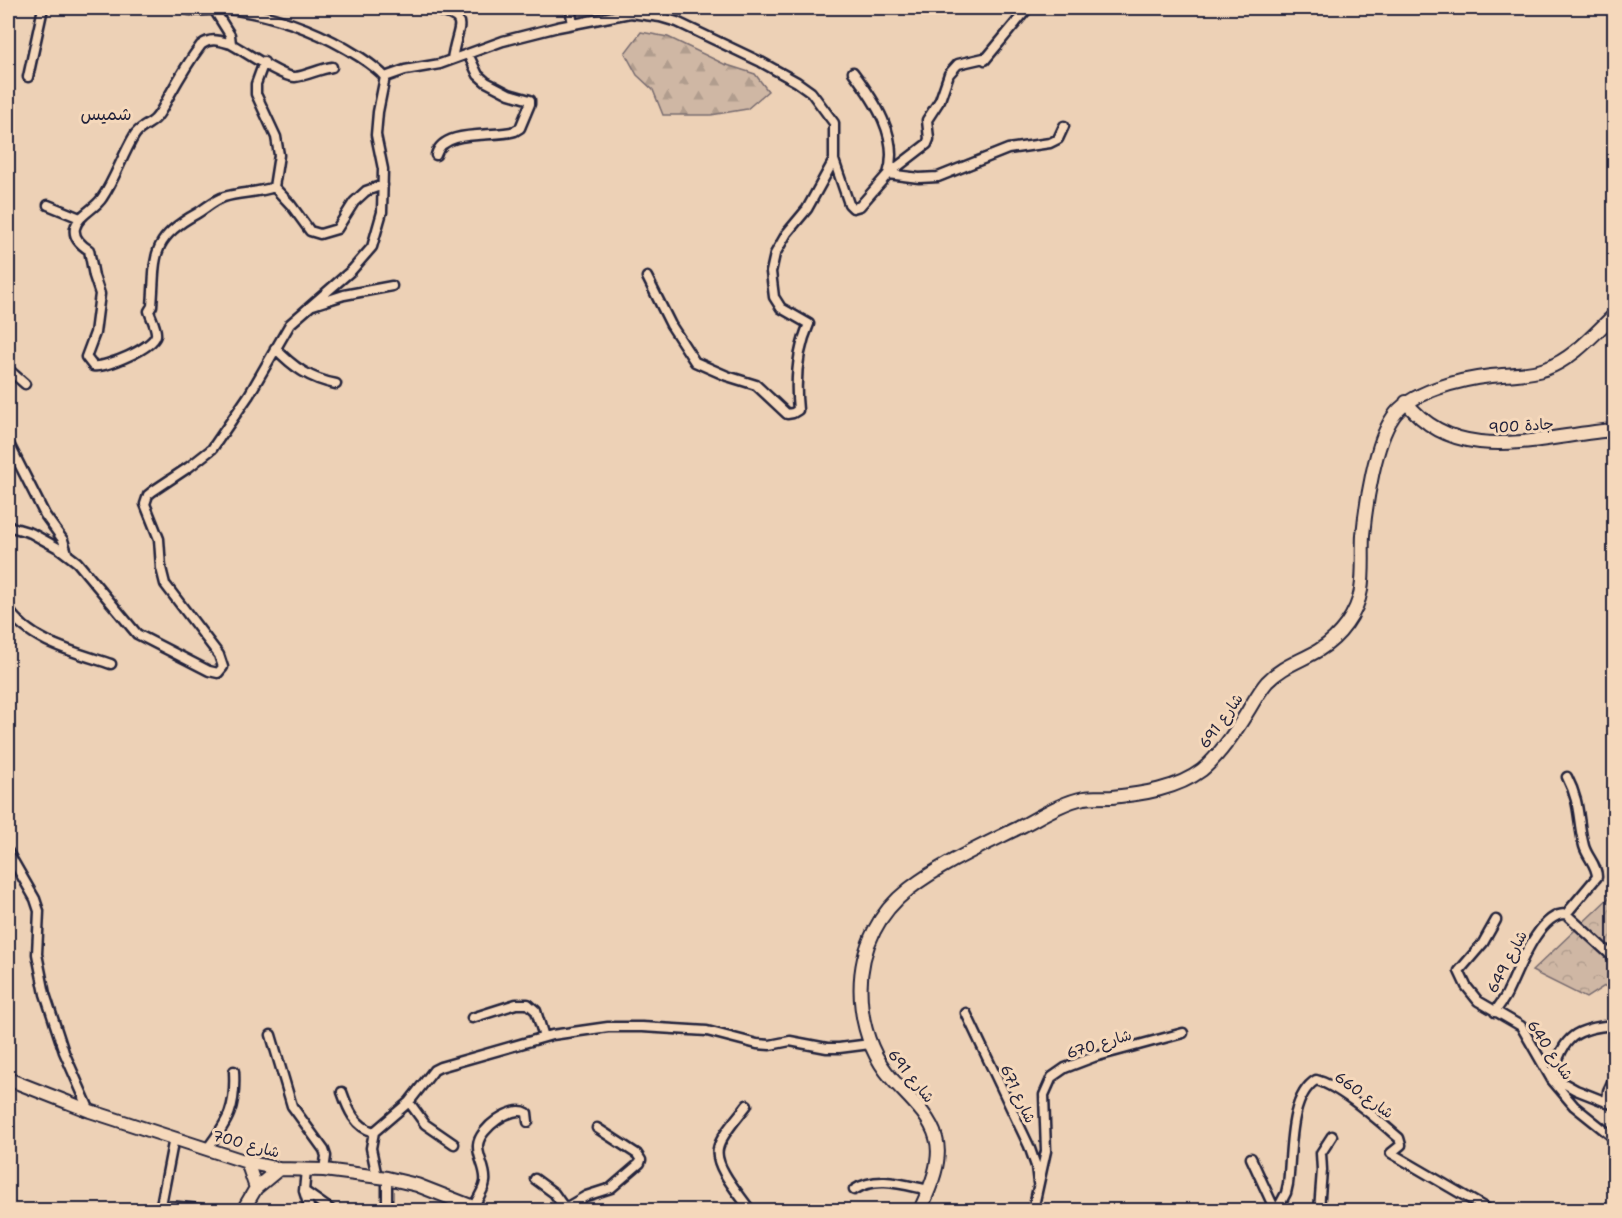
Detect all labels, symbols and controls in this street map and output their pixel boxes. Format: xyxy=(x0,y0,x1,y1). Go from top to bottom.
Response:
district label: شميس xyxy=(80,102,132,126)
street label: جادة 900 xyxy=(1488,414,1554,438)
street label: شارع 691 xyxy=(1194,690,1248,752)
street label: شارع 649 xyxy=(1482,927,1532,997)
street label: شارع 640 xyxy=(1523,1016,1577,1084)
street label: شارع 670 xyxy=(1064,1025,1134,1063)
street label: شارع 691 xyxy=(883,1045,939,1107)
street label: شارع 671 xyxy=(996,1062,1040,1126)
street label: شارع 660 xyxy=(1330,1067,1398,1123)
street label: شارع 700 xyxy=(210,1125,282,1163)

